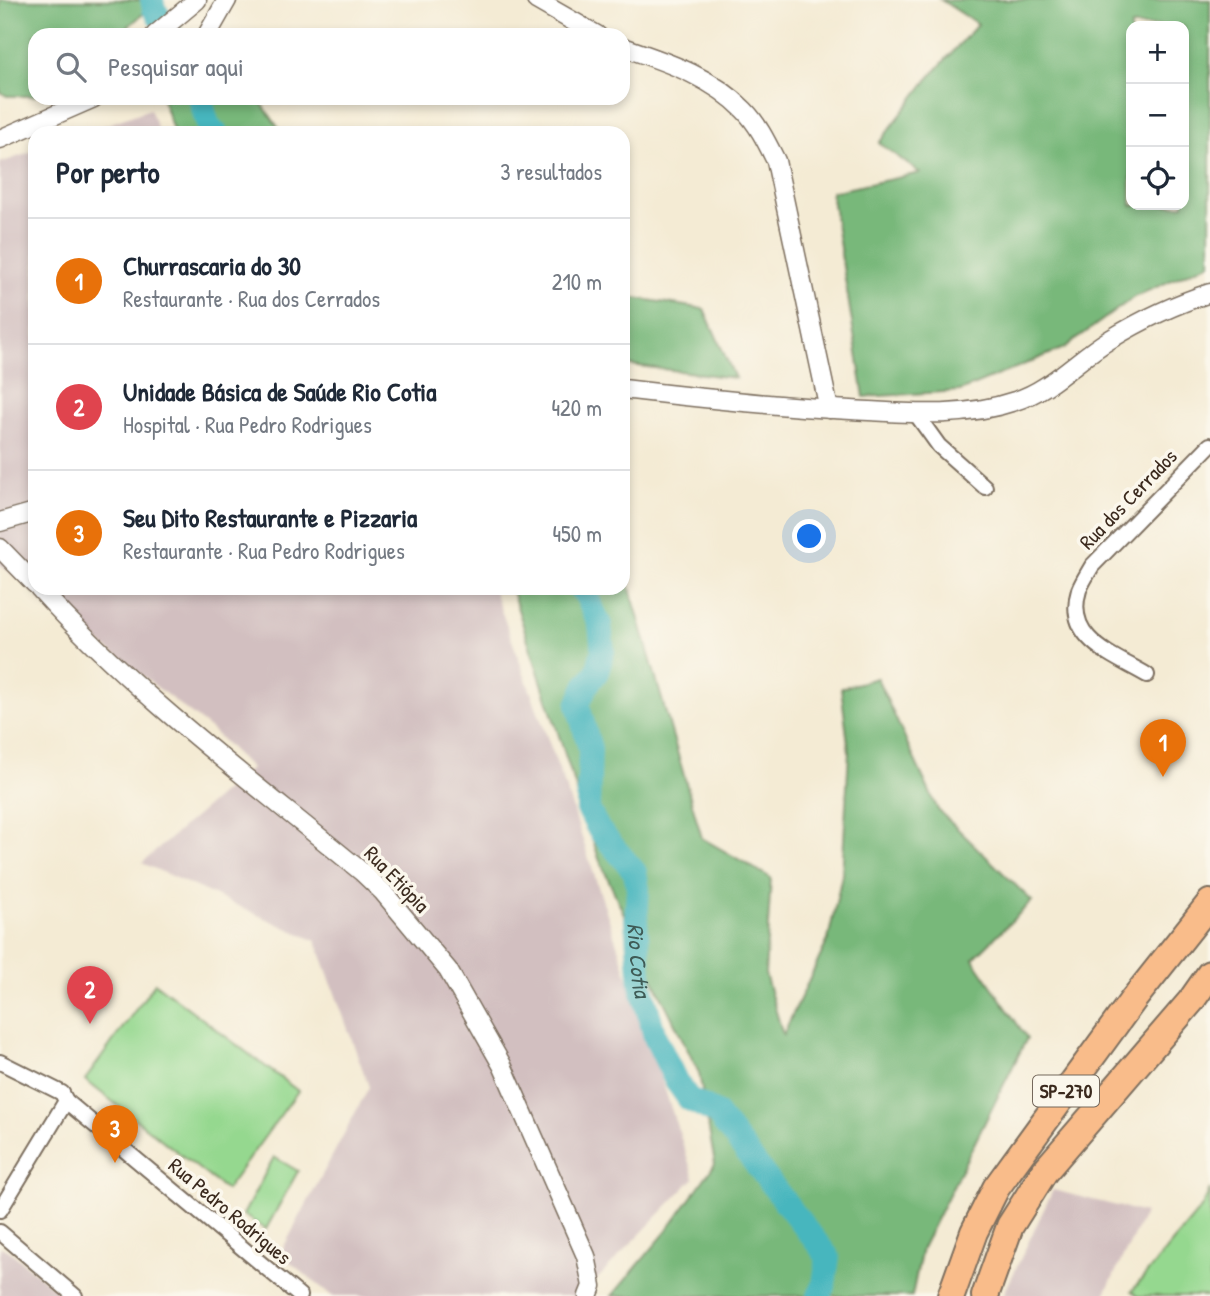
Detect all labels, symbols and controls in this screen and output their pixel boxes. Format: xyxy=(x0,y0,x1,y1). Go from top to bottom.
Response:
map controls xyxy=(1126,21,1189,210)
button: + xyxy=(1126,21,1189,84)
search box xyxy=(28,28,630,105)
icon: search xyxy=(52,48,90,86)
text: Pesquisar aqui xyxy=(108,49,244,84)
button: − xyxy=(1126,84,1189,147)
button: locate xyxy=(1126,147,1189,210)
text: Por perto xyxy=(56,152,160,192)
text: 3 resultados xyxy=(500,156,602,187)
text: Churrascaria do 30 xyxy=(123,248,301,283)
text: 1 xyxy=(75,266,83,297)
text: 210 m xyxy=(552,266,602,297)
text: Restaurante · Rua dos Cerrados xyxy=(123,283,380,314)
text: Unidade Básica de Saúde Rio Cotia xyxy=(123,374,436,409)
text: 2 xyxy=(74,392,84,423)
text: 420 m xyxy=(551,392,602,423)
text: Hospital · Rua Pedro Rodrigues xyxy=(123,409,372,440)
street label: Rua dos Cerrados xyxy=(1073,442,1183,556)
text: Seu Dito Restaurante e Pizzaria xyxy=(123,500,417,535)
text: 3 xyxy=(74,518,84,549)
text: 450 m xyxy=(552,518,602,549)
your location xyxy=(792,519,826,553)
text: Restaurante · Rua Pedro Rodrigues xyxy=(123,535,405,566)
pin: 1 xyxy=(1140,719,1186,777)
street label: Rua Etiópia xyxy=(358,839,436,919)
water label: Rio Cotia xyxy=(621,922,660,1003)
pin: 2 xyxy=(67,966,113,1024)
road number: SP-270 xyxy=(1033,1076,1099,1106)
pin: 3 xyxy=(92,1105,138,1163)
street label: Rua Pedro Rodrigues xyxy=(162,1151,298,1271)

